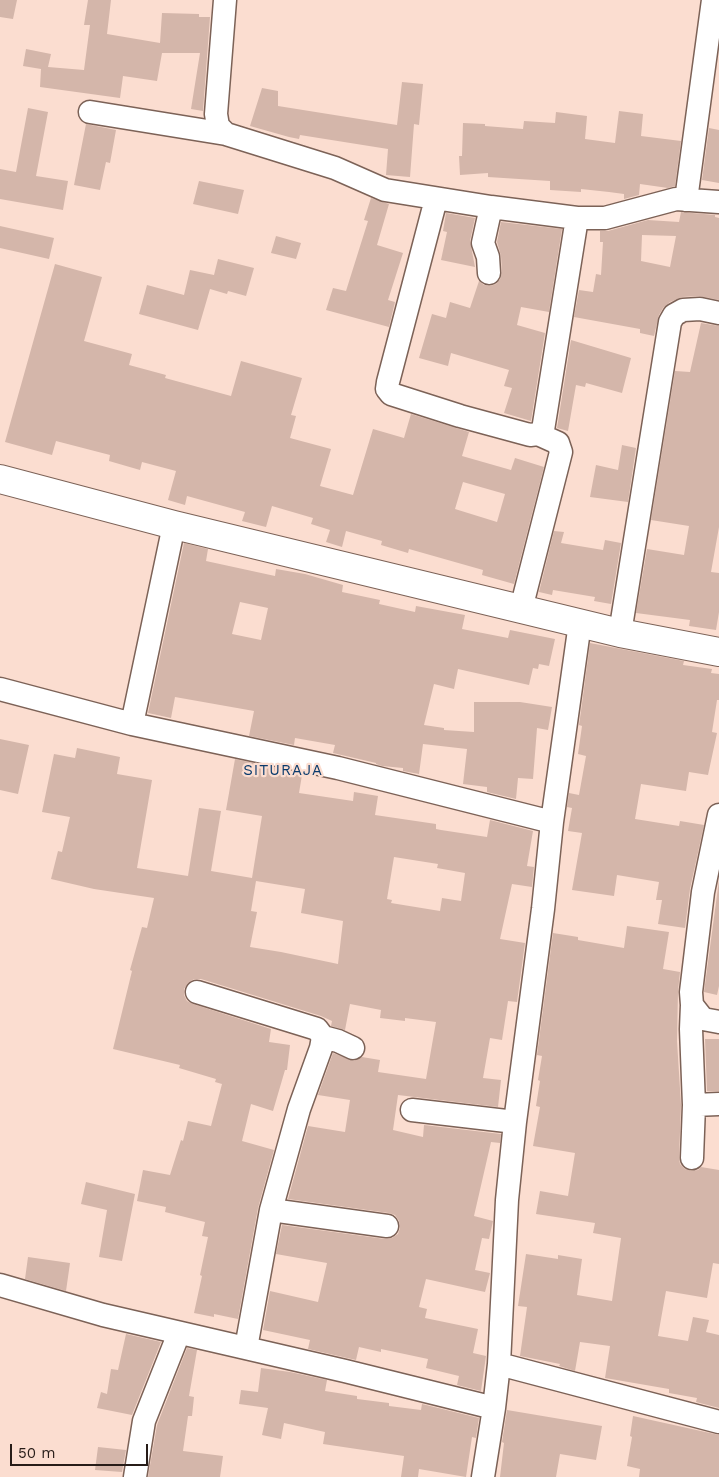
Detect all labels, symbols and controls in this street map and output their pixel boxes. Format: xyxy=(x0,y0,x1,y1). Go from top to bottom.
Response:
district label: SITURAJA xyxy=(242,762,324,780)
scale bar xyxy=(12,1434,150,1466)
text: 50 m xyxy=(18,1444,55,1462)

